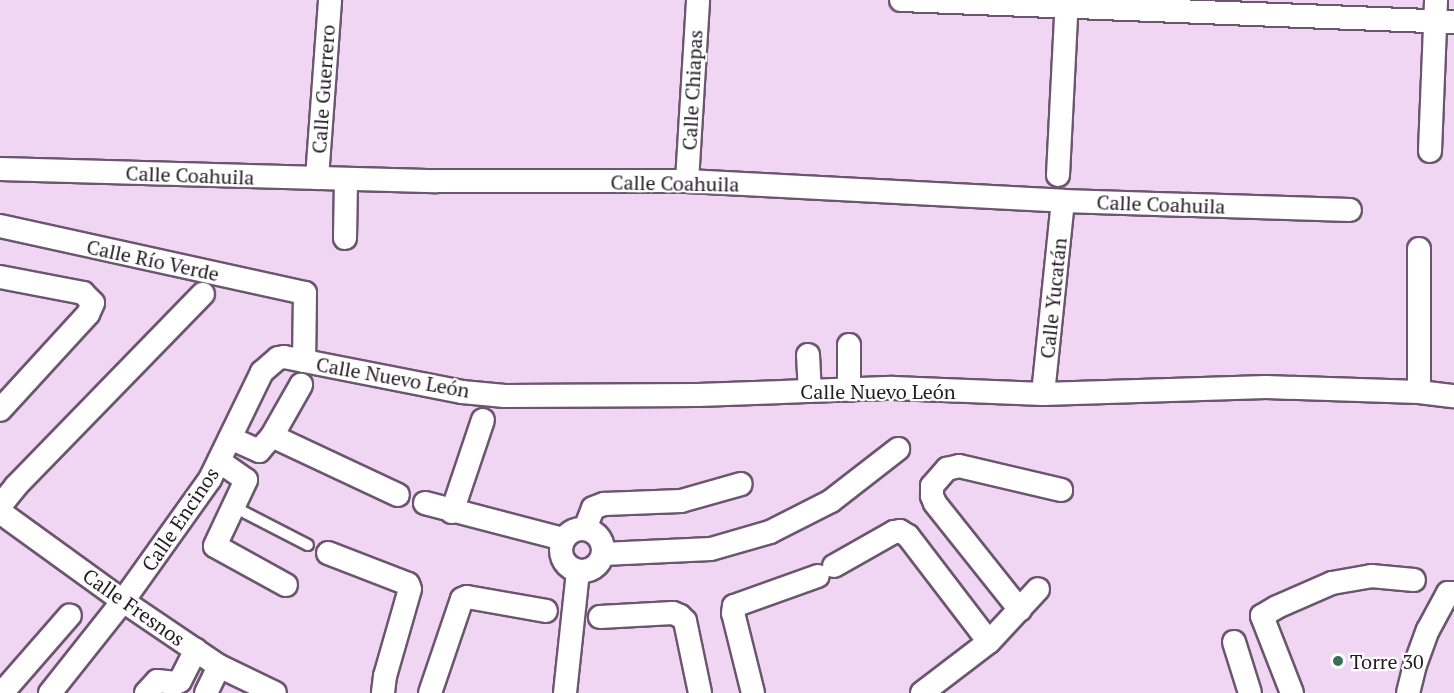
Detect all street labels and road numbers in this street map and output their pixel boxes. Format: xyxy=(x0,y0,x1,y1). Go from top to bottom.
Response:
street label: Calle Guerrero xyxy=(307,24,339,154)
street label: Calle Chiapas xyxy=(677,29,707,151)
street label: Calle Coahuila xyxy=(125,161,255,189)
street label: Calle Coahuila xyxy=(610,170,740,196)
street label: Calle Coahuila xyxy=(1096,190,1226,218)
street label: Calle Río Verde xyxy=(84,234,222,286)
street label: Calle Yucatán xyxy=(1035,236,1071,360)
street label: Calle Nuevo León xyxy=(314,352,472,402)
street label: Calle Nuevo León xyxy=(800,379,956,403)
street label: Calle Encinos xyxy=(136,462,224,576)
street label: Calle Fresnos xyxy=(78,563,190,651)

